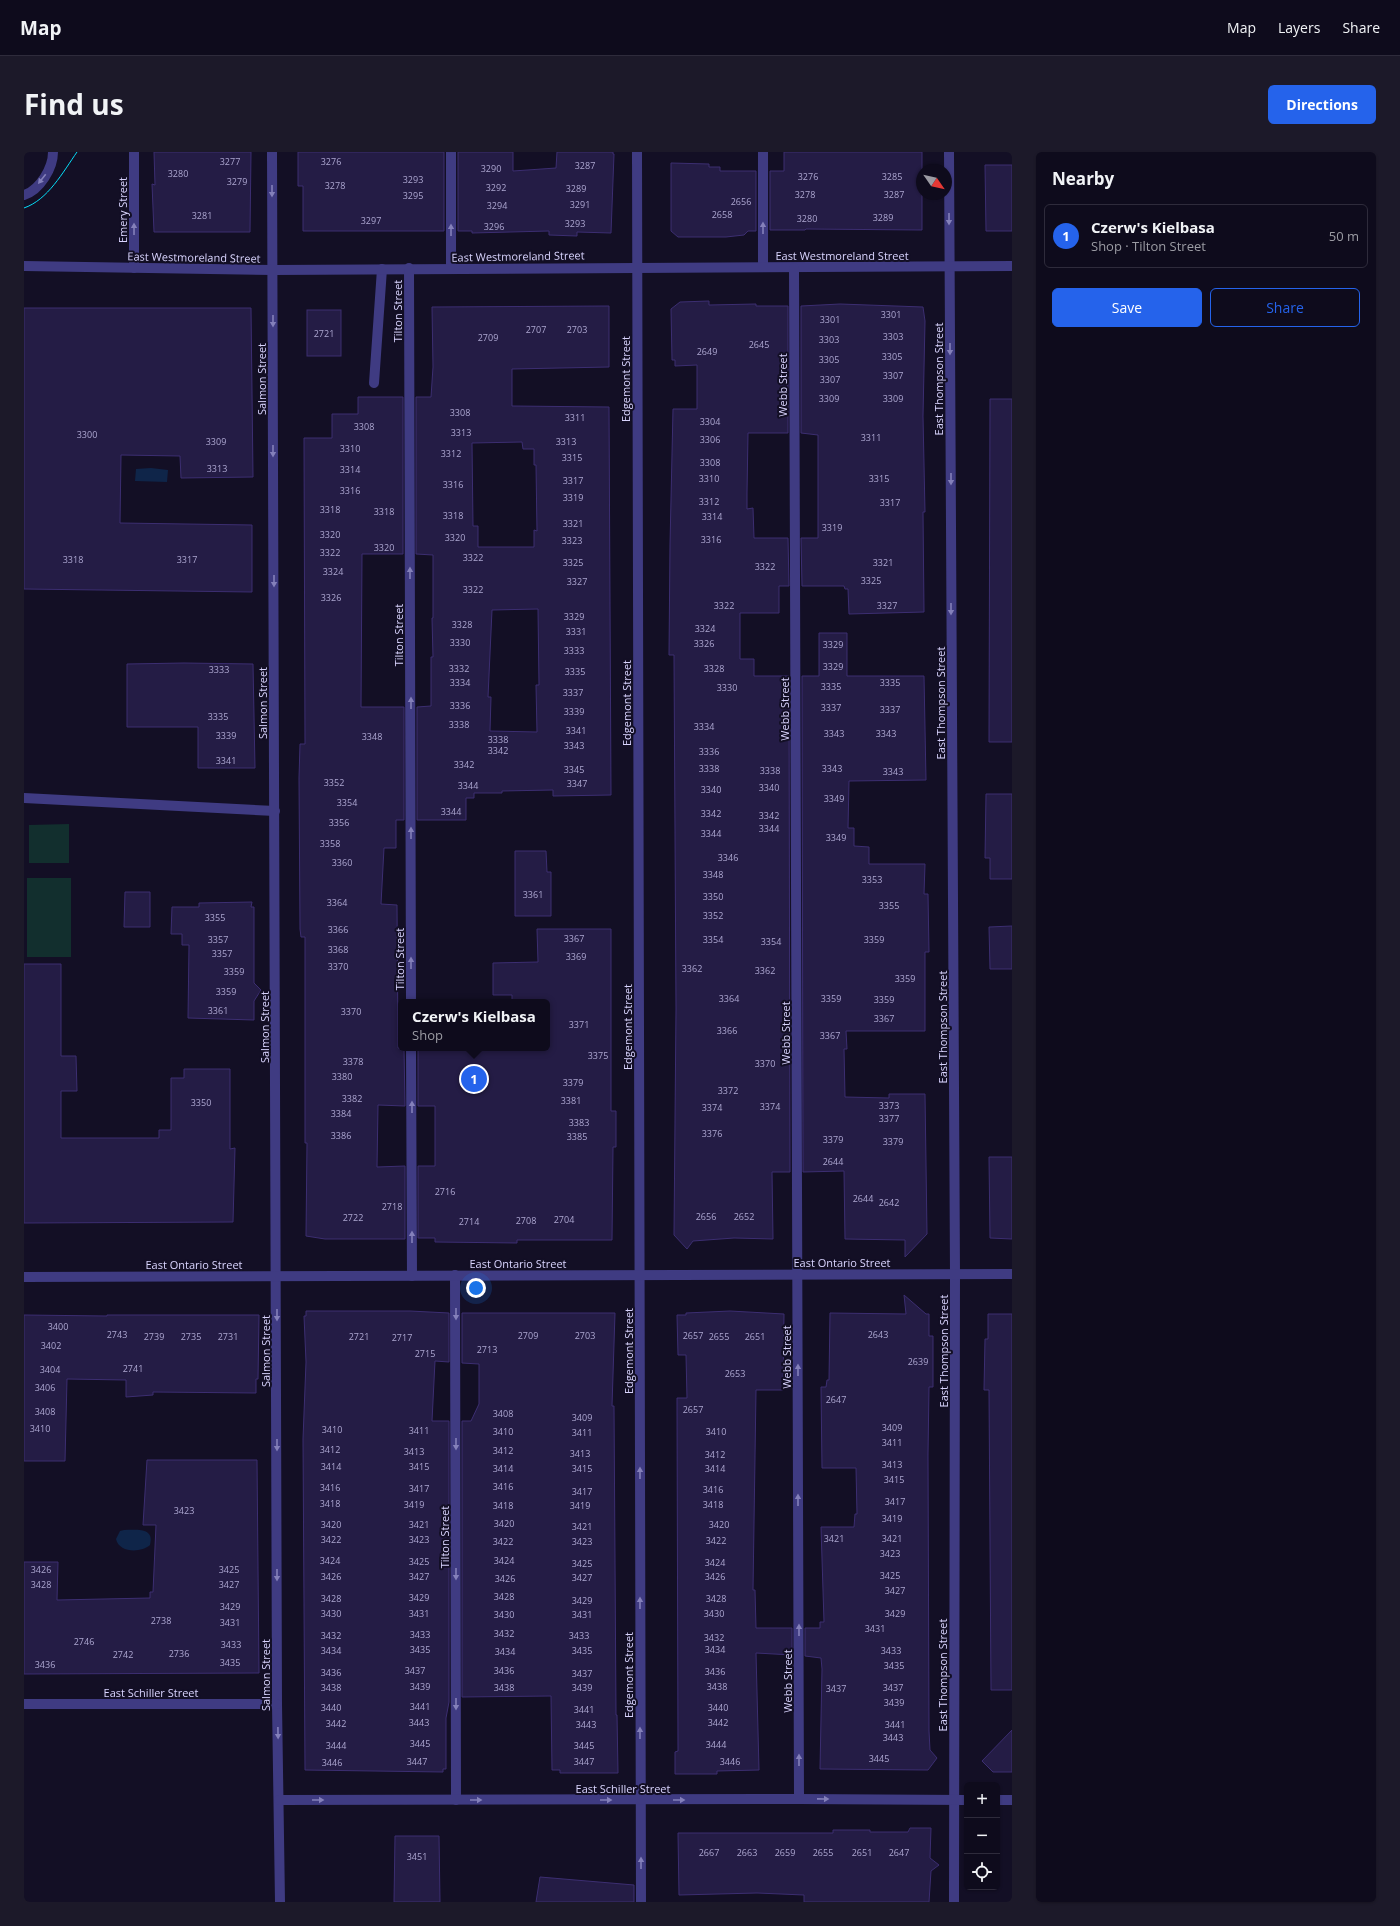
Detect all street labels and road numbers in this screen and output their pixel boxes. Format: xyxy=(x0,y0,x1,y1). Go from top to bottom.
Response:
street label: Emery Street xyxy=(115,177,130,243)
street label: East Westmoreland Street xyxy=(451,247,585,265)
street label: East Westmoreland Street xyxy=(127,248,261,266)
street label: East Westmoreland Street xyxy=(775,248,909,263)
street label: Tilton Street xyxy=(390,280,405,342)
street label: East Thompson Street xyxy=(931,323,946,435)
street label: Edgemont Street xyxy=(618,336,633,422)
street label: Salmon Street xyxy=(254,343,269,415)
street label: Webb Street xyxy=(775,353,790,417)
street label: Tilton Street xyxy=(391,604,406,666)
street label: East Thompson Street xyxy=(933,647,948,759)
street label: Edgemont Street xyxy=(619,660,634,746)
street label: Salmon Street xyxy=(255,667,270,739)
street label: Webb Street xyxy=(777,677,792,741)
street label: Tilton Street xyxy=(392,928,407,990)
street label: East Thompson Street xyxy=(935,971,950,1083)
street label: Edgemont Street xyxy=(620,984,635,1070)
street label: Salmon Street xyxy=(257,991,272,1063)
street label: Webb Street xyxy=(778,1001,793,1065)
street label: East Ontario Street xyxy=(793,1255,891,1270)
street label: East Ontario Street xyxy=(469,1256,567,1271)
street label: East Ontario Street xyxy=(145,1257,243,1272)
street label: East Thompson Street xyxy=(936,1295,951,1407)
street label: Edgemont Street xyxy=(621,1308,636,1394)
street label: Salmon Street xyxy=(258,1315,273,1387)
street label: Webb Street xyxy=(779,1325,794,1389)
street label: Tilton Street xyxy=(437,1506,452,1568)
street label: East Thompson Street xyxy=(935,1619,950,1731)
street label: Edgemont Street xyxy=(621,1632,636,1718)
street label: Salmon Street xyxy=(258,1639,273,1711)
street label: Webb Street xyxy=(780,1649,795,1713)
street label: East Schiller Street xyxy=(104,1685,199,1700)
street label: East Schiller Street xyxy=(576,1781,671,1796)

